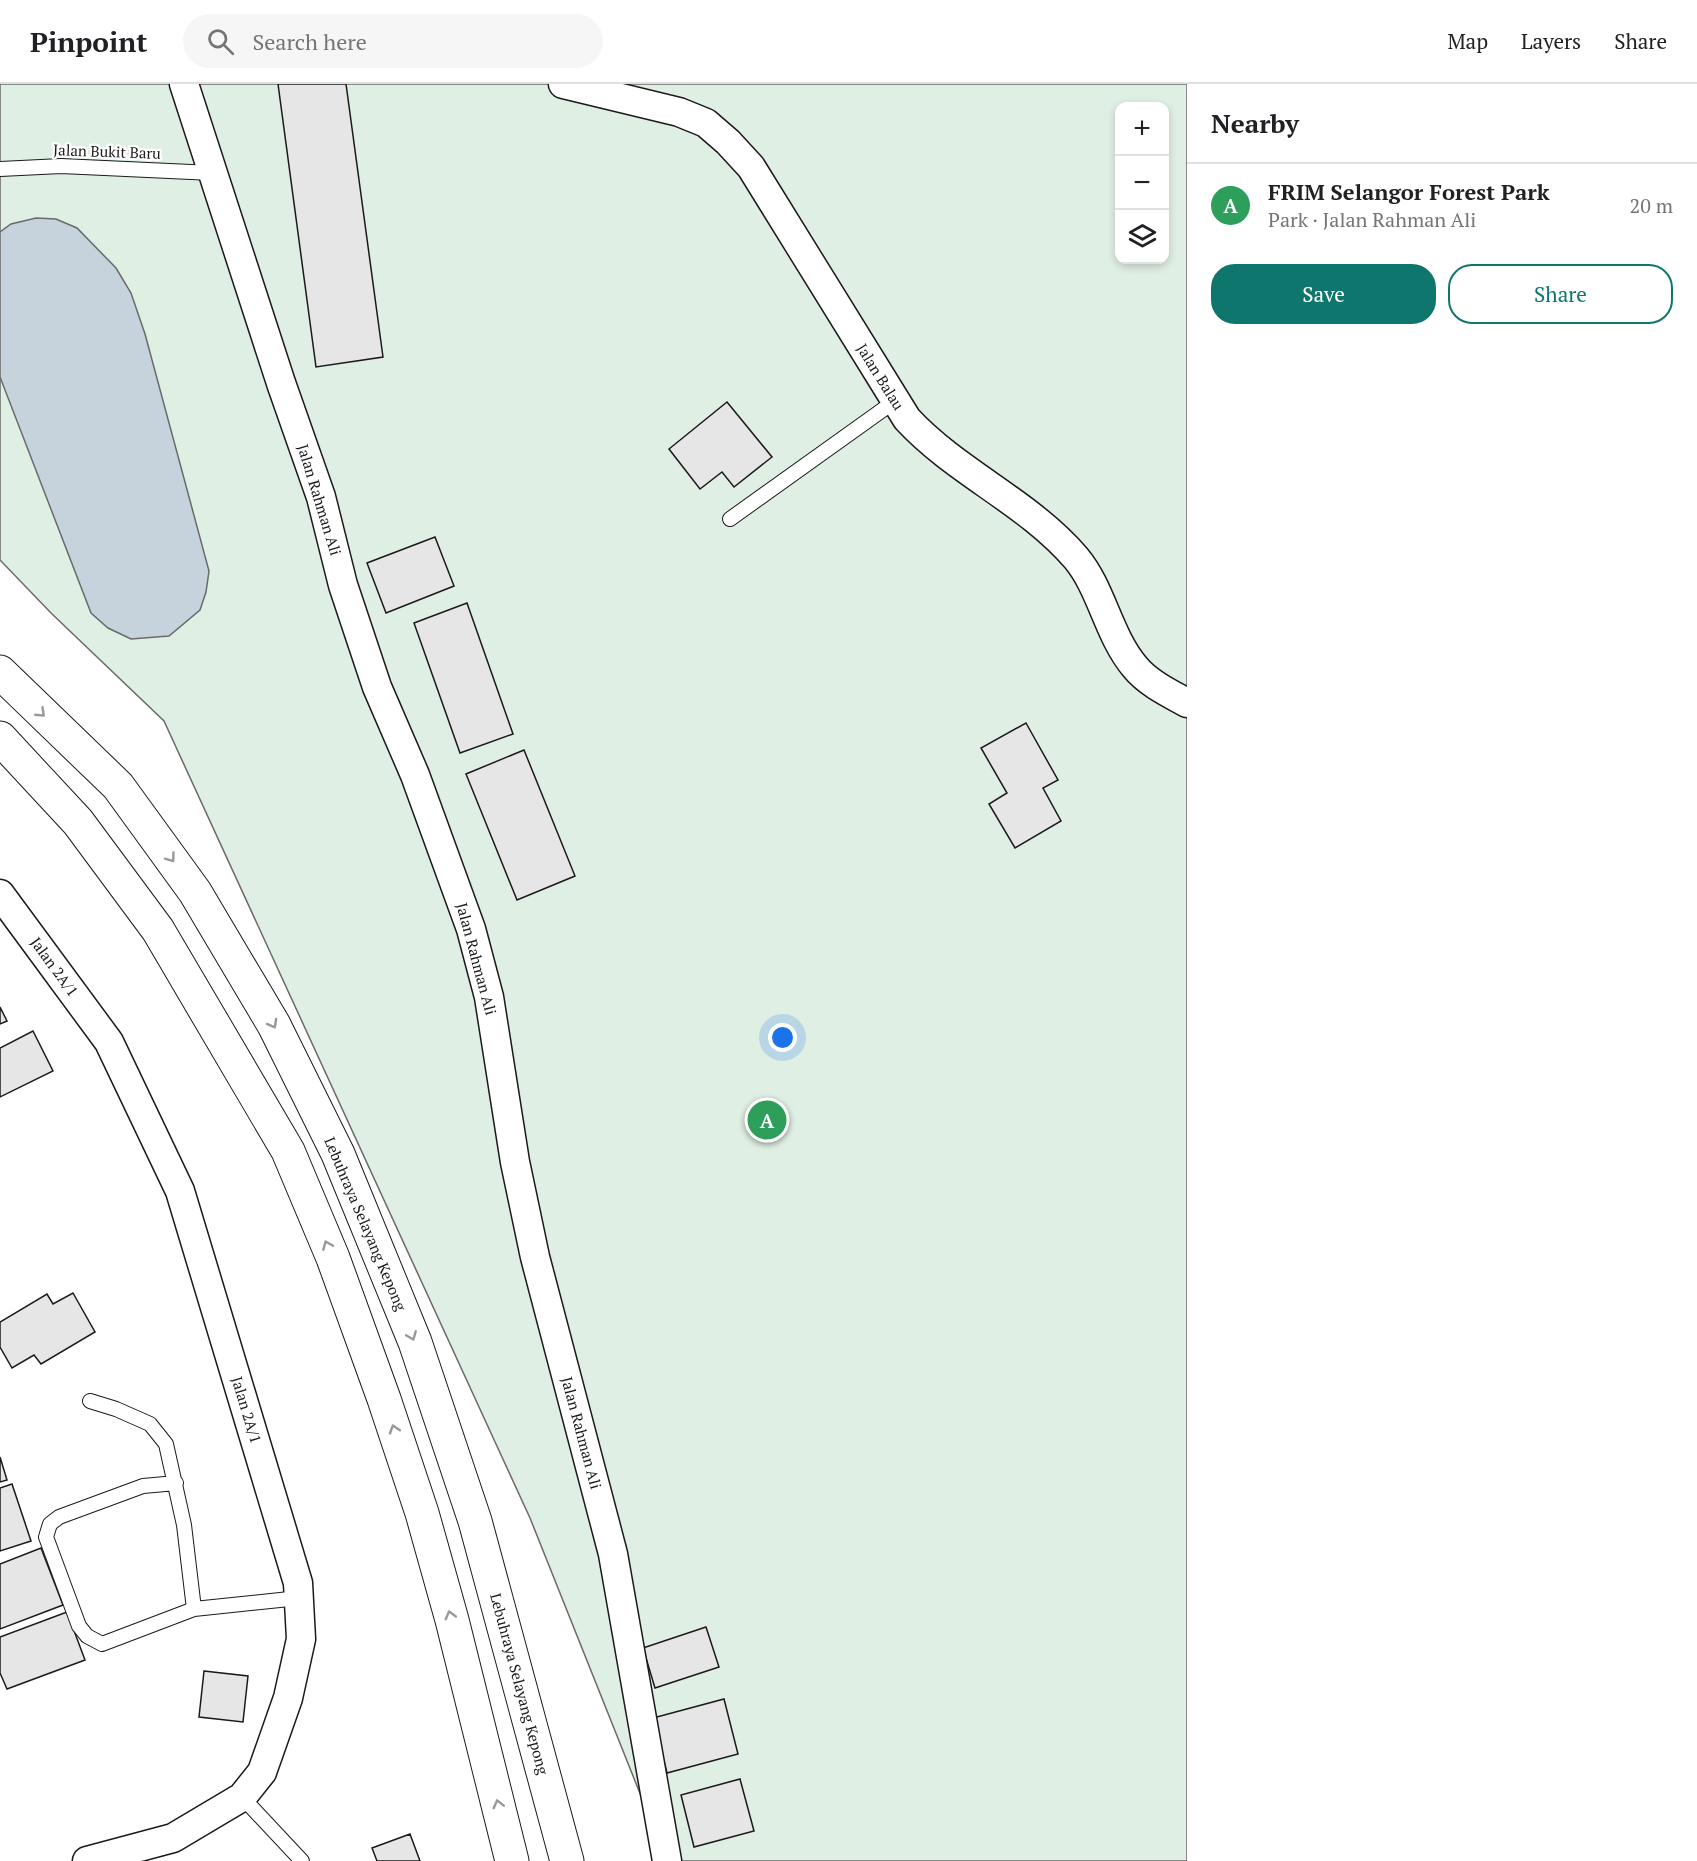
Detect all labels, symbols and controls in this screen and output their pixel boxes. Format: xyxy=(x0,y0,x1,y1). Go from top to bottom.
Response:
search box xyxy=(183,14,603,68)
text: Pinpoint xyxy=(30,23,147,60)
icon: search xyxy=(204,25,237,58)
text: Search here xyxy=(252,27,367,56)
text: Map xyxy=(1447,27,1488,55)
text: Layers xyxy=(1521,27,1581,55)
text: Share xyxy=(1614,27,1667,55)
map controls xyxy=(1115,102,1169,264)
button: + xyxy=(1115,102,1169,156)
text: Nearby xyxy=(1211,106,1299,140)
street label: Jalan Bukit Baru xyxy=(53,139,162,163)
button: − xyxy=(1115,156,1169,210)
text: FRIM Selangor Forest Park xyxy=(1268,177,1549,206)
text: A xyxy=(1223,192,1238,219)
text: 20 m xyxy=(1630,192,1673,219)
text: Park · Jalan Rahman Ali xyxy=(1268,206,1476,233)
button: layers xyxy=(1115,210,1169,264)
button: Save xyxy=(1211,264,1436,324)
button: Share xyxy=(1448,264,1673,324)
street label: Jalan Balau xyxy=(853,339,909,414)
street label: Jalan Rahman Ali xyxy=(294,442,346,558)
one-way arrow xyxy=(34,706,45,717)
one-way arrow xyxy=(163,852,174,863)
street label: Jalan Rahman Ali xyxy=(452,900,502,1017)
street label: Jalan 2A/1 xyxy=(27,933,83,1000)
one-way arrow xyxy=(266,1018,277,1028)
your location xyxy=(768,1023,797,1052)
pin: A xyxy=(748,1098,786,1142)
street label: Lebuhraya Selayang Kepong xyxy=(320,1134,412,1315)
one-way arrow xyxy=(322,1241,334,1252)
one-way arrow xyxy=(405,1330,417,1341)
street label: Jalan 2A/1 xyxy=(227,1374,267,1445)
street label: Jalan Rahman Ali xyxy=(557,1374,607,1491)
one-way arrow xyxy=(389,1424,401,1435)
street label: Lebuhraya Selayang Kepong xyxy=(486,1591,554,1778)
one-way arrow xyxy=(445,1610,457,1621)
one-way arrow xyxy=(493,1799,506,1809)

